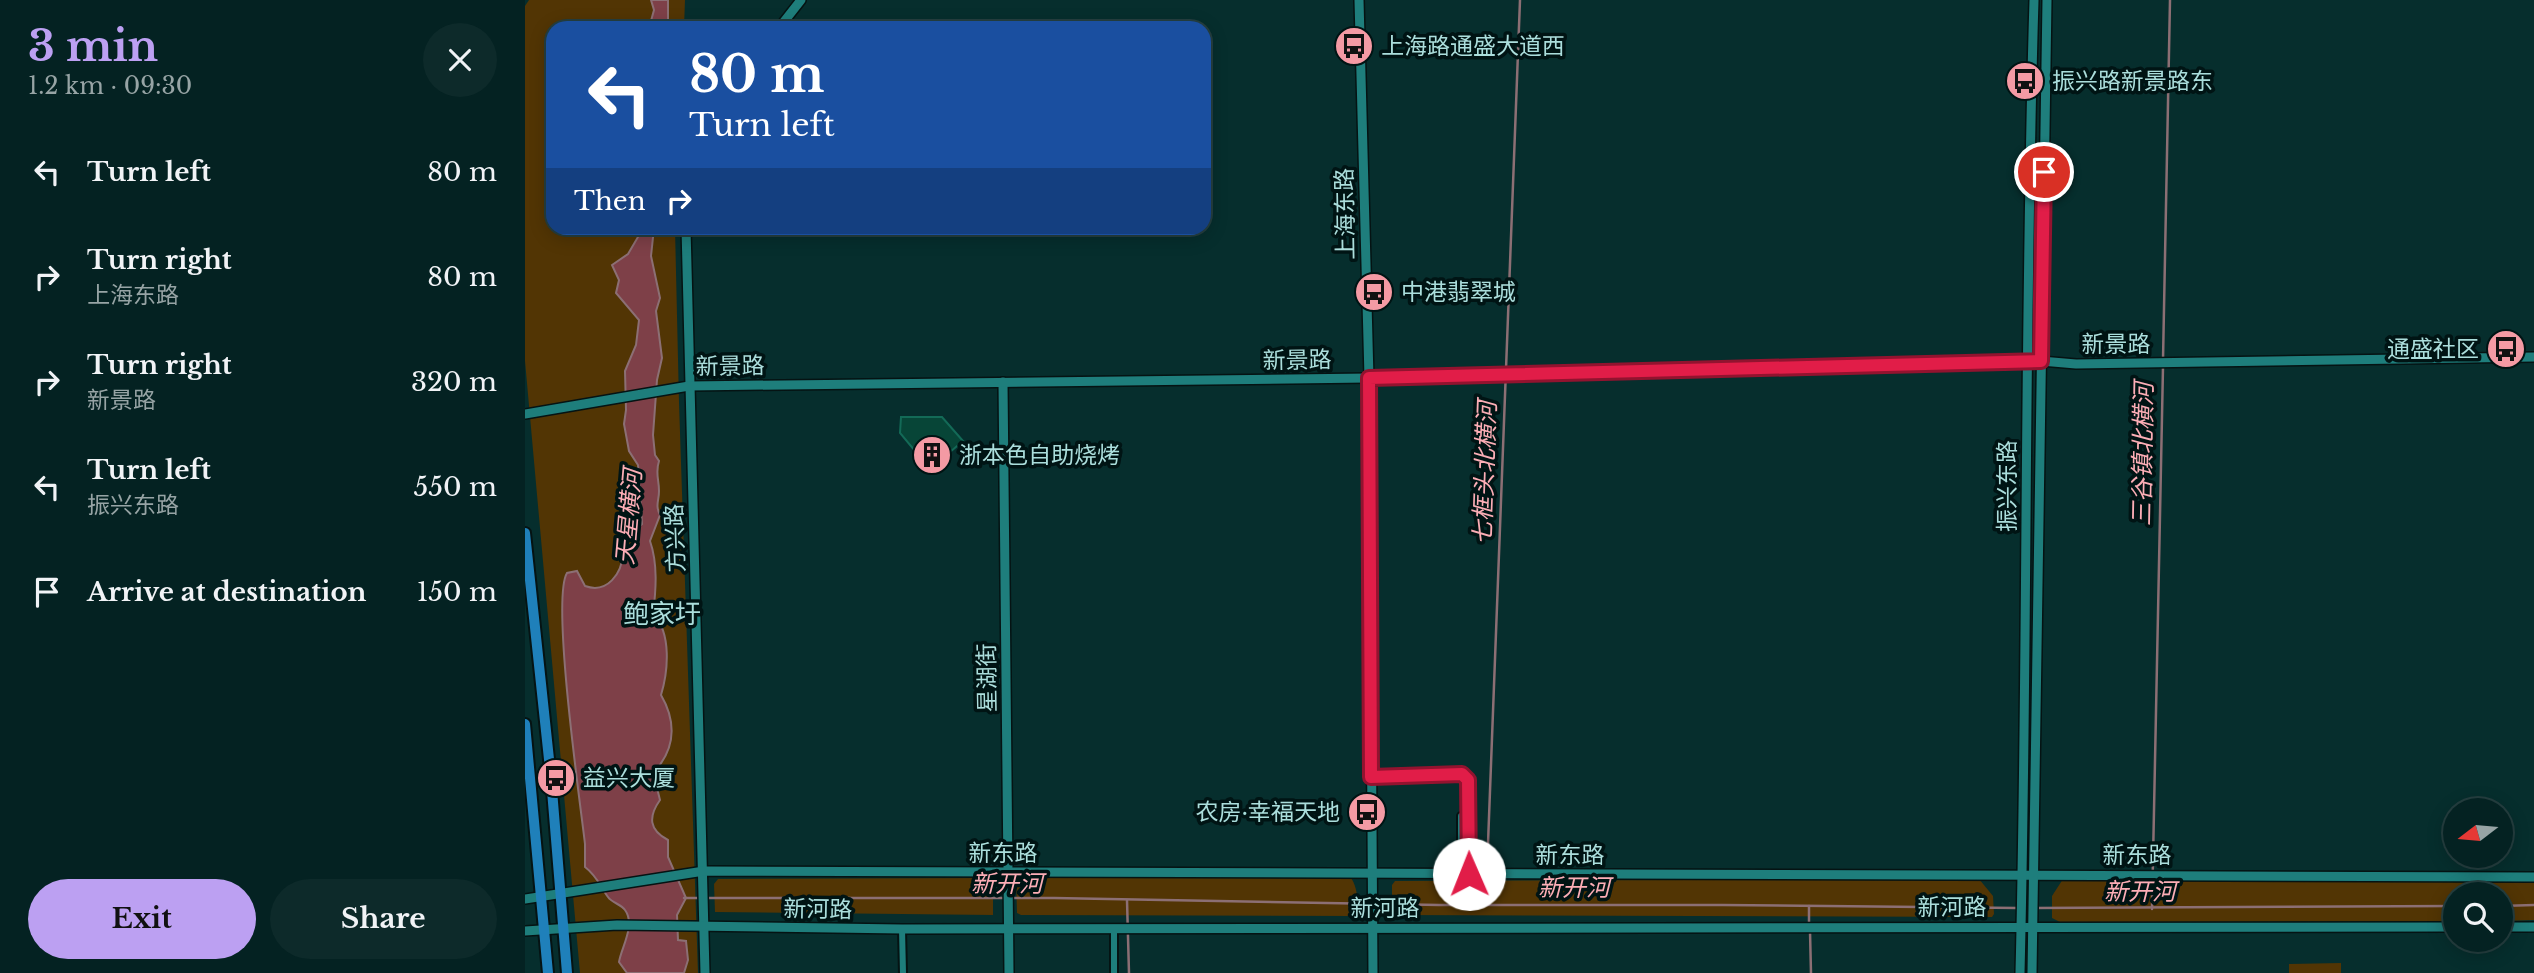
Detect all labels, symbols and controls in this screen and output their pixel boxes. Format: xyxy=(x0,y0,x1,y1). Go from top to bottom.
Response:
text: 3 min xyxy=(28,20,158,72)
button: close xyxy=(423,23,497,97)
bus stop icon: 上海路通盛大道西 xyxy=(1333,25,1375,67)
place label: 上海路通盛大道西 xyxy=(1381,32,1565,60)
text: 80 m xyxy=(689,44,824,105)
icon: left xyxy=(574,49,665,140)
bus stop icon: 振兴路新景路东 xyxy=(2004,60,2046,102)
place label: 振兴路新景路东 xyxy=(2052,67,2213,95)
text: 1.2 km · 09:30 xyxy=(28,72,192,100)
text: Turn left xyxy=(689,105,835,145)
pin xyxy=(2014,142,2074,202)
icon: left xyxy=(28,153,66,191)
icon: arrive xyxy=(2025,153,2063,191)
text: Turn left xyxy=(87,156,211,188)
text: 80 m xyxy=(427,156,497,188)
street label: 上海东路 xyxy=(1330,168,1360,260)
icon: right xyxy=(660,182,698,220)
text: Then xyxy=(574,185,646,217)
text: Turn right xyxy=(87,244,232,276)
icon: right xyxy=(28,258,66,296)
text: 80 m xyxy=(427,261,497,293)
bus stop icon: 中港翡翠城 xyxy=(1353,271,1395,313)
place label: 中港翡翠城 xyxy=(1401,278,1516,306)
text: 上海东路 xyxy=(87,281,179,309)
bus stop icon: 通盛社区 xyxy=(2485,328,2527,370)
street label: 新景路 xyxy=(2082,330,2151,358)
place label: 通盛社区 xyxy=(2387,335,2479,363)
street label: 新景路 xyxy=(1262,345,1332,375)
text: Turn right xyxy=(87,349,232,381)
street label: 新景路 xyxy=(695,351,765,381)
icon: right xyxy=(28,363,66,401)
text: 320 m xyxy=(411,366,497,398)
water label: 三谷镇北横河 xyxy=(2127,378,2158,526)
text: 新景路 xyxy=(87,386,156,414)
water label: 七框头北横河 xyxy=(1467,397,1502,545)
building icon: 浙本色自助烧烤 xyxy=(911,434,953,476)
street label: 振兴东路 xyxy=(1993,440,2021,532)
place label: 浙本色自助烧烤 xyxy=(959,441,1120,469)
text: Turn left xyxy=(87,454,211,486)
water label: 天星横河 xyxy=(610,464,647,566)
icon: left xyxy=(28,468,66,506)
text: 550 m xyxy=(414,471,497,503)
text: 振兴东路 xyxy=(87,491,179,519)
street label: 方兴路 xyxy=(660,503,690,573)
icon: arrive xyxy=(28,573,66,611)
text: Arrive at destination xyxy=(87,576,367,608)
text: 150 m xyxy=(417,576,497,608)
district label: 鲍家圩 xyxy=(623,598,701,630)
street label: 星湖街 xyxy=(972,643,1002,713)
bus stop icon: 益兴大厦 xyxy=(535,757,577,799)
place label: 益兴大厦 xyxy=(583,764,675,792)
bus stop icon: 农房·幸福天地 xyxy=(1346,791,1388,833)
place label: 农房·幸福天地 xyxy=(1195,798,1340,826)
north arrow xyxy=(2443,798,2513,868)
map controls xyxy=(2443,798,2513,952)
position arrow xyxy=(1432,837,1506,911)
street label: 新东路 xyxy=(969,839,1038,867)
street label: 新东路 xyxy=(1536,841,1605,869)
street label: 新东路 xyxy=(2103,841,2172,869)
water label: 新开河 xyxy=(971,869,1047,898)
water label: 新开河 xyxy=(1538,873,1614,902)
water label: 新开河 xyxy=(2104,877,2180,906)
button: Exit xyxy=(28,879,256,959)
button: Share xyxy=(270,879,497,959)
button: search xyxy=(2443,882,2513,952)
street label: 新河路 xyxy=(1918,893,1987,921)
street label: 新河路 xyxy=(783,894,853,924)
street label: 新河路 xyxy=(1351,894,1420,922)

